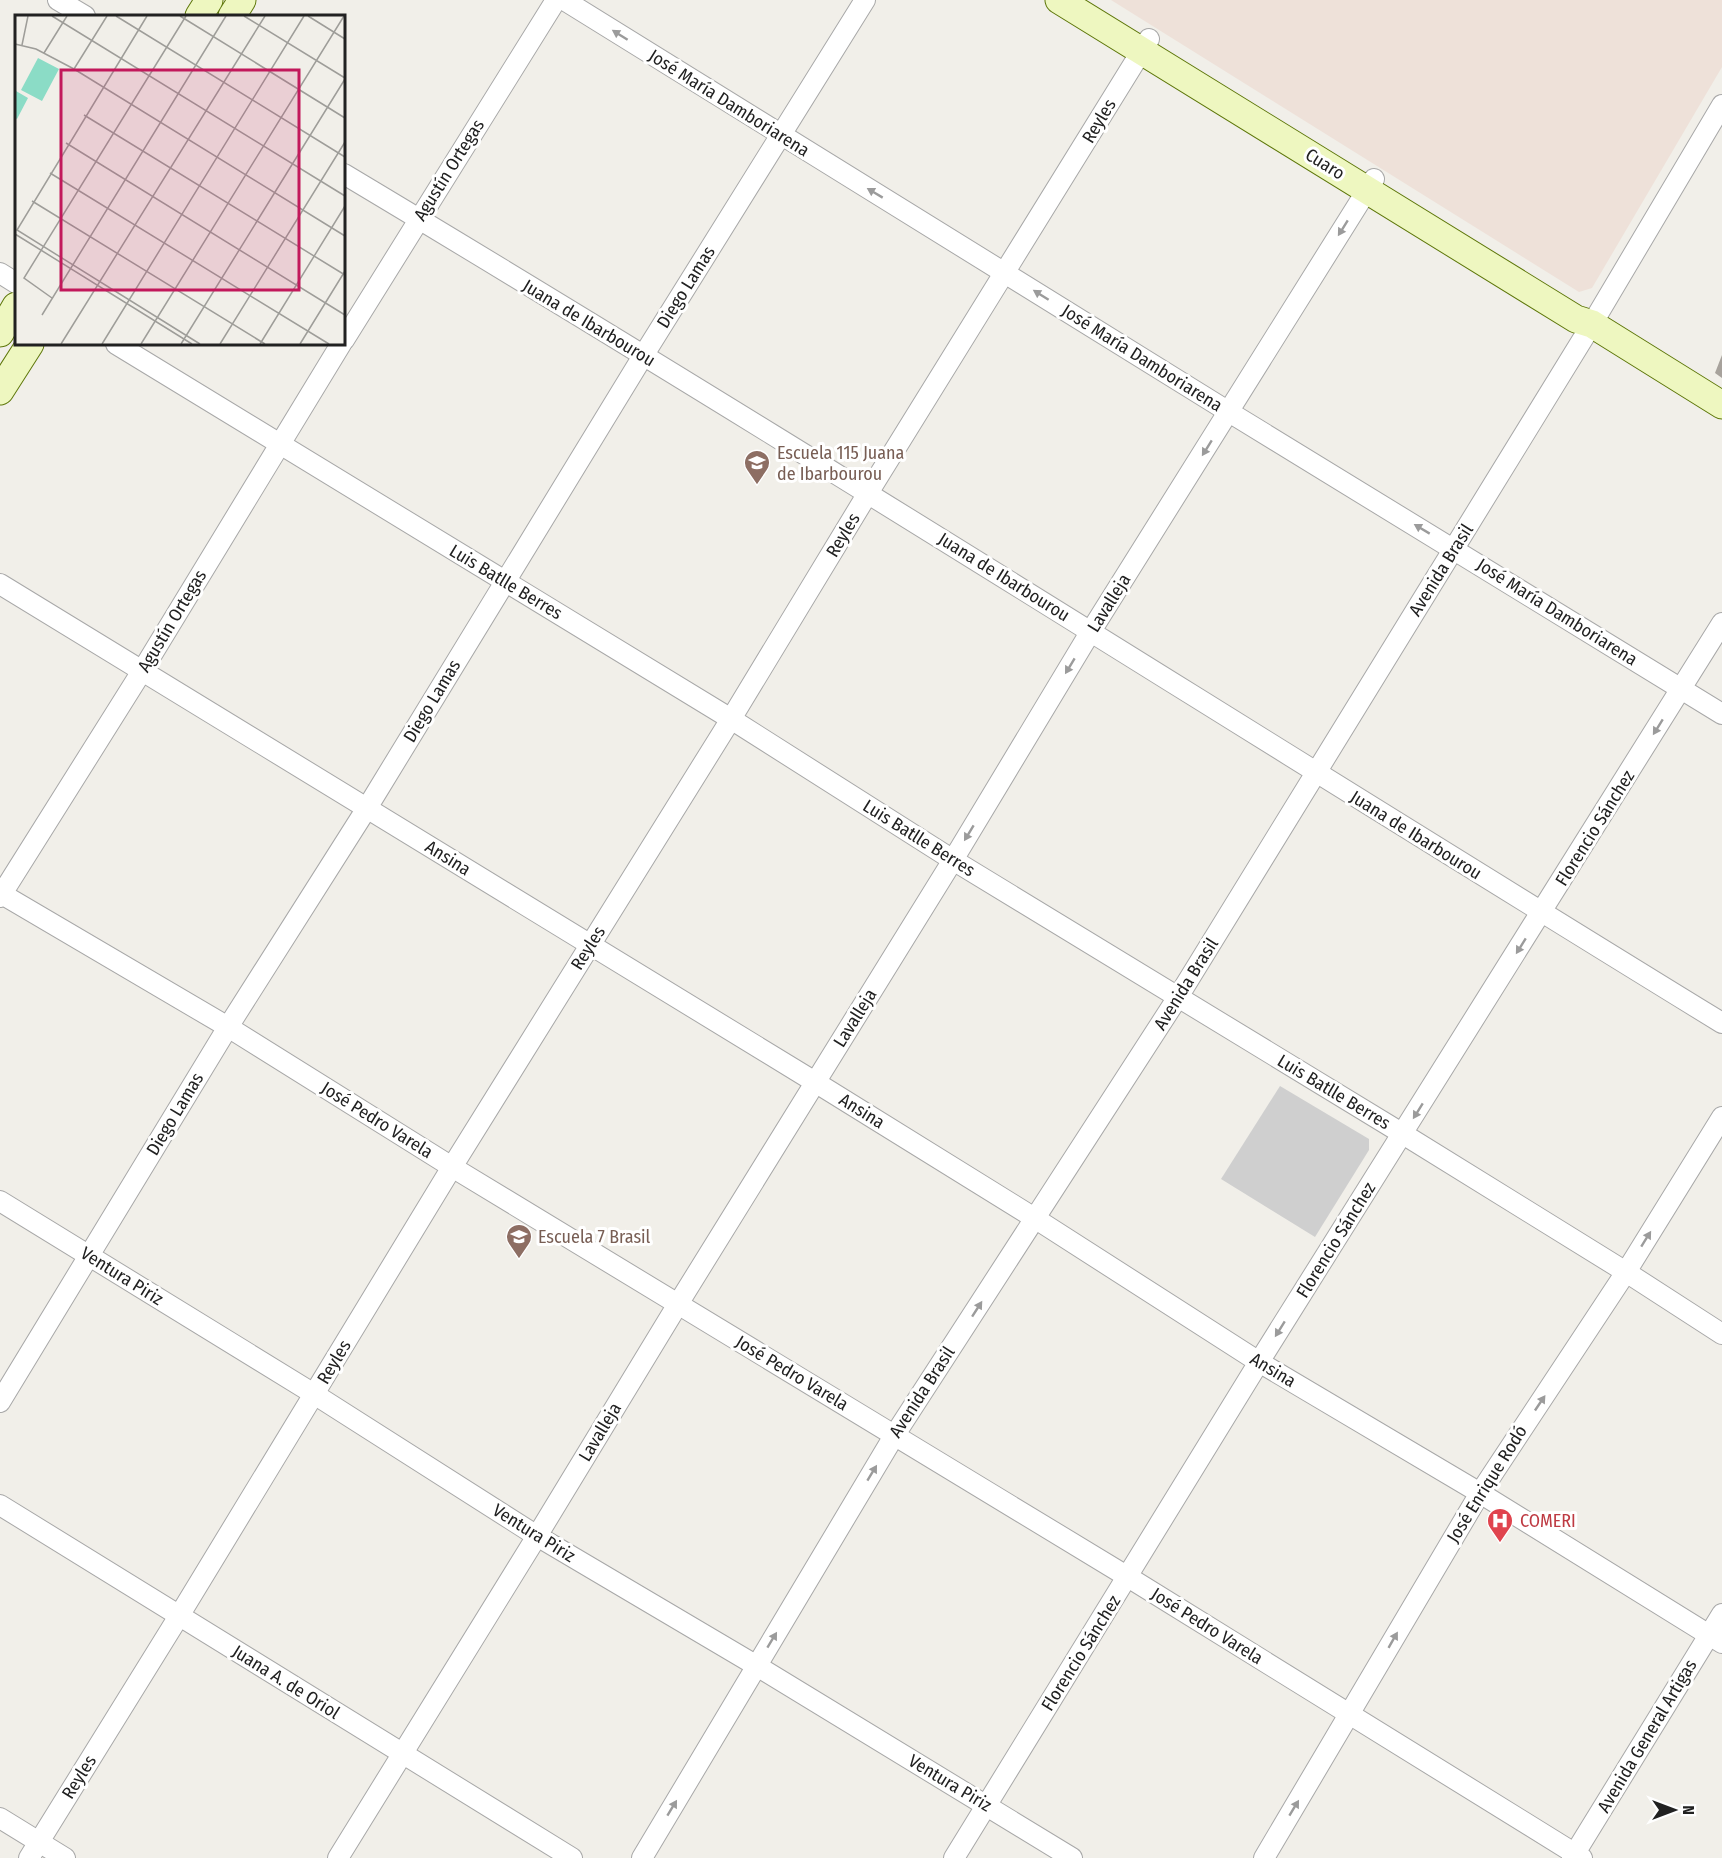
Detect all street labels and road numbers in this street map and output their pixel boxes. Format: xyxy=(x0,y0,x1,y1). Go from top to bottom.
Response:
street label: José María Damboriarena xyxy=(645,45,814,162)
street label: Reyles xyxy=(1077,95,1121,147)
street label: Agustín Ortegas xyxy=(409,115,489,225)
street label: Cuaro xyxy=(1301,143,1349,185)
street label: Diego Lamas xyxy=(652,242,720,332)
street label: Juana de Ibarbourou xyxy=(519,275,659,371)
street label: José María Damboriarena xyxy=(1058,300,1227,417)
street label: Reyles xyxy=(821,509,865,561)
street label: Avenida Brasil xyxy=(1404,520,1478,620)
street label: Juana de Ibarbourou xyxy=(934,528,1074,626)
street label: Luis Batlle Berres xyxy=(446,540,567,625)
street label: José María Damboriarena xyxy=(1473,554,1642,671)
street label: Agustín Ortegas xyxy=(133,566,211,676)
street label: Lavalleja xyxy=(1083,570,1135,636)
street label: Diego Lamas xyxy=(399,655,465,746)
street label: Florencio Sánchez xyxy=(1551,766,1639,890)
street label: Juana de Ibarbourou xyxy=(1346,786,1486,884)
street label: Luis Batlle Berres xyxy=(859,795,979,881)
street label: Ansina xyxy=(421,836,475,881)
street label: Reyles xyxy=(566,922,610,974)
street label: Avenida Brasil xyxy=(1149,934,1223,1034)
street label: Lavalleja xyxy=(829,985,881,1051)
street label: Luis Batlle Berres xyxy=(1274,1050,1395,1135)
street label: Diego Lamas xyxy=(142,1068,208,1159)
street label: José Pedro Varela xyxy=(317,1077,437,1163)
street label: Ansina xyxy=(835,1089,889,1134)
street label: Florencio Sánchez xyxy=(1292,1178,1380,1302)
street label: Ventura Piriz xyxy=(77,1242,167,1310)
street label: José Pedro Varela xyxy=(732,1331,852,1415)
street label: Reyles xyxy=(312,1336,356,1388)
street label: Avenida Brasil xyxy=(884,1342,960,1442)
street label: Ansina xyxy=(1246,1348,1300,1392)
street label: Lavalleja xyxy=(574,1399,626,1465)
street label: José Enrique Rodó xyxy=(1442,1421,1532,1547)
street label: Ventura Piriz xyxy=(489,1499,579,1567)
street label: José Pedro Varela xyxy=(1147,1583,1267,1669)
street label: Florencio Sánchez xyxy=(1037,1591,1125,1715)
street label: Juana A. de Oriol xyxy=(228,1640,344,1724)
street label: Avenida General Artigas xyxy=(1593,1655,1702,1817)
street label: Ventura Piriz xyxy=(904,1750,996,1816)
street label: Reyles xyxy=(57,1751,101,1803)

